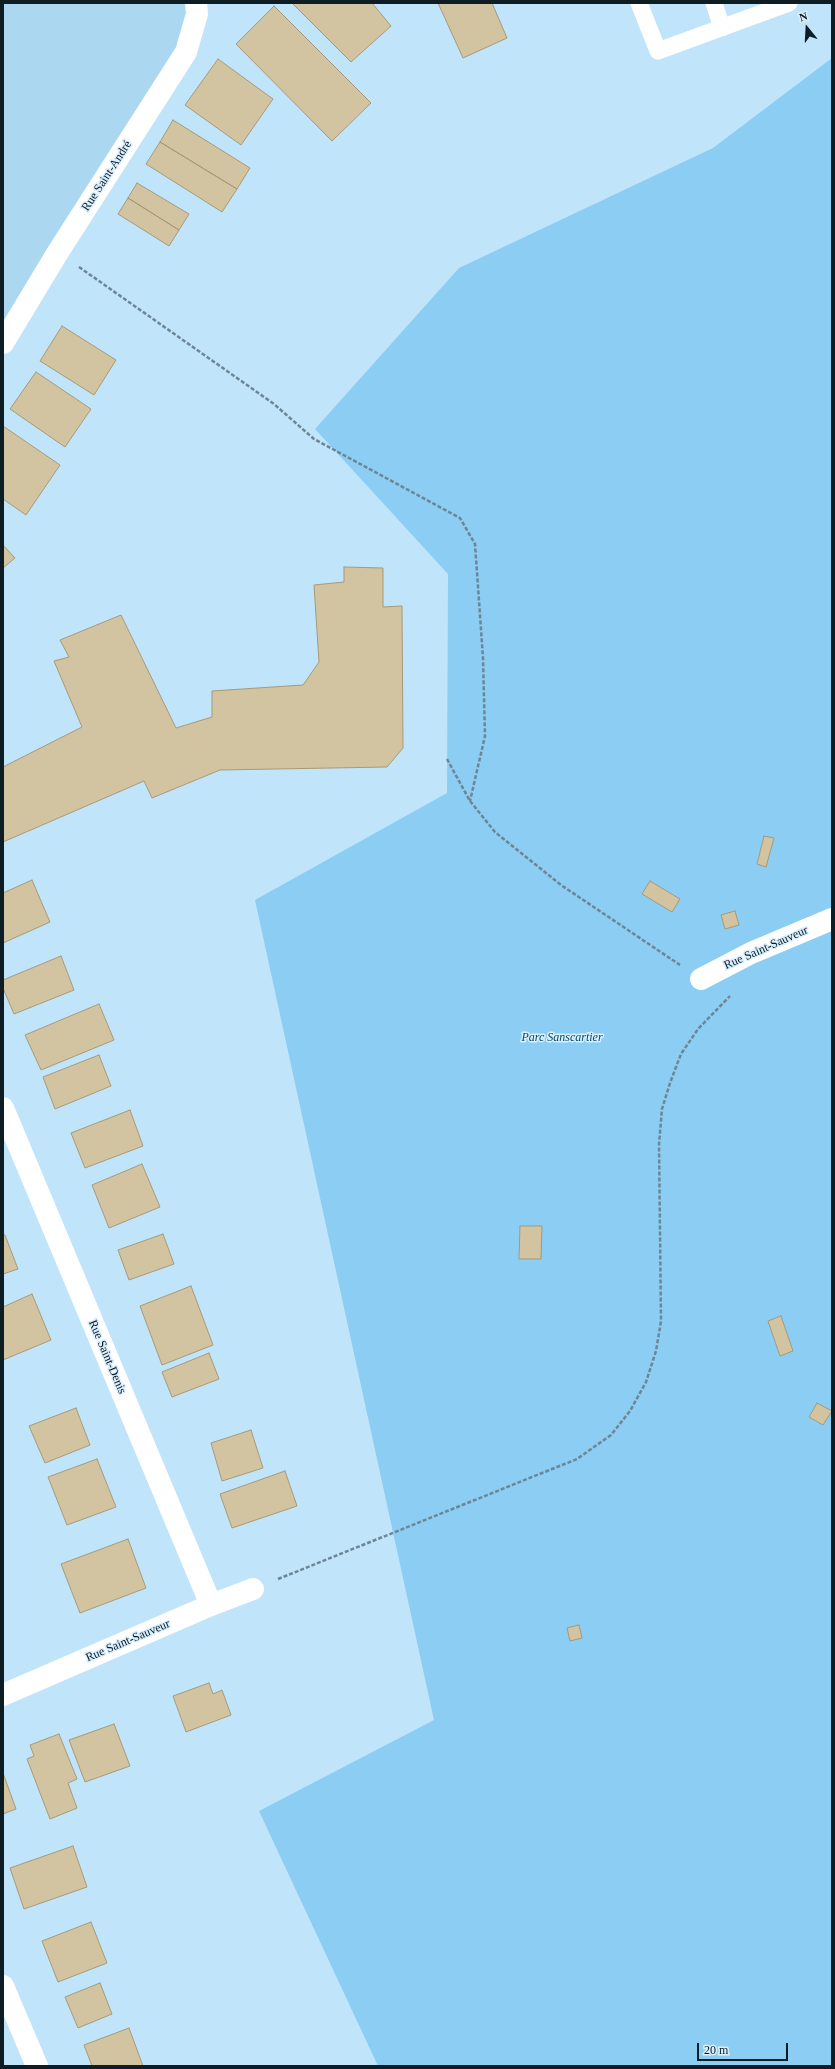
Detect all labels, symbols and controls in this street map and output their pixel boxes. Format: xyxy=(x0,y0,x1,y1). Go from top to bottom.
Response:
north arrow xyxy=(787,8,827,48)
text: N xyxy=(798,10,809,24)
street label: Rue Saint-André xyxy=(79,138,135,214)
street label: Rue Saint-Sauveur xyxy=(722,923,810,973)
park label: Parc Sanscartier xyxy=(521,1031,603,1045)
street label: Rue Saint-Denis xyxy=(85,1318,129,1396)
street label: Rue Saint-Sauveur xyxy=(84,1617,172,1665)
scale bar xyxy=(699,2035,790,2061)
text: 20 m xyxy=(704,2043,728,2057)

